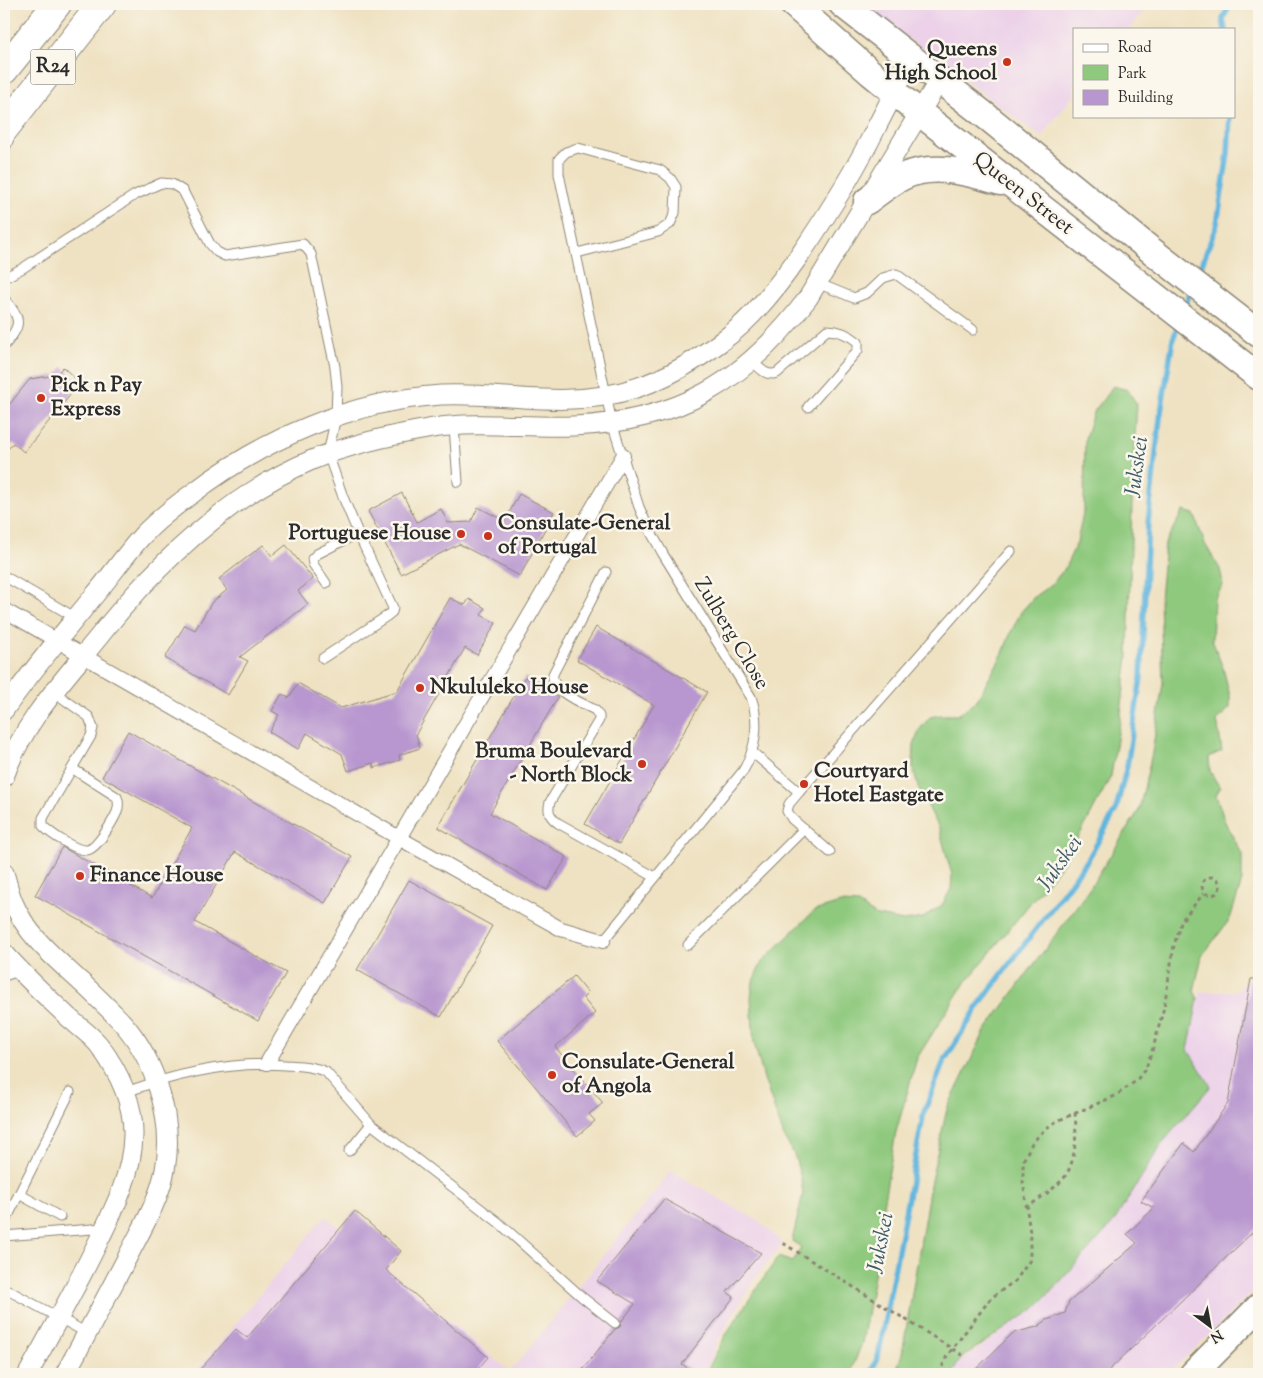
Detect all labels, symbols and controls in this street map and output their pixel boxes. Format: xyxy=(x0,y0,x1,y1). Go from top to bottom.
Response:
legend xyxy=(1073,28,1236,118)
place label: Queens High School xyxy=(885,35,997,89)
text: Road xyxy=(1118,38,1152,59)
road number: R24 xyxy=(30,50,76,84)
marker: Queens High School xyxy=(1001,56,1013,68)
text: Park xyxy=(1118,64,1147,85)
text: Building xyxy=(1118,88,1173,109)
street label: Queen Street xyxy=(966,145,1080,243)
place label: Pick n Pay Express xyxy=(51,371,143,425)
marker: Pick n Pay Express xyxy=(35,392,47,404)
water label: Jukskei xyxy=(1118,435,1158,500)
place label: Consulate-General of Portugal xyxy=(498,509,671,563)
place label: Portuguese House xyxy=(289,519,451,549)
marker: Portuguese House xyxy=(455,528,467,540)
marker: Consulate-General of Portugal xyxy=(482,530,494,542)
street label: Zulberg Close xyxy=(686,572,776,696)
place label: Nkululeko House xyxy=(430,673,589,703)
marker: Nkululeko House xyxy=(414,682,426,694)
place label: Bruma Boulevard - North Block xyxy=(475,737,633,791)
place label: Courtyard Hotel Eastgate xyxy=(814,757,944,811)
marker: Bruma Boulevard - North Block xyxy=(636,758,648,770)
marker: Courtyard Hotel Eastgate xyxy=(798,778,810,790)
water label: Jukskei xyxy=(1030,830,1092,899)
place label: Finance House xyxy=(90,861,224,891)
marker: Finance House xyxy=(74,870,86,882)
place label: Consulate-General of Angola xyxy=(562,1048,735,1102)
marker: Consulate-General of Angola xyxy=(546,1069,558,1081)
water label: Jukskei xyxy=(860,1210,904,1277)
north arrow xyxy=(1186,1300,1236,1350)
text: N xyxy=(1206,1324,1226,1347)

